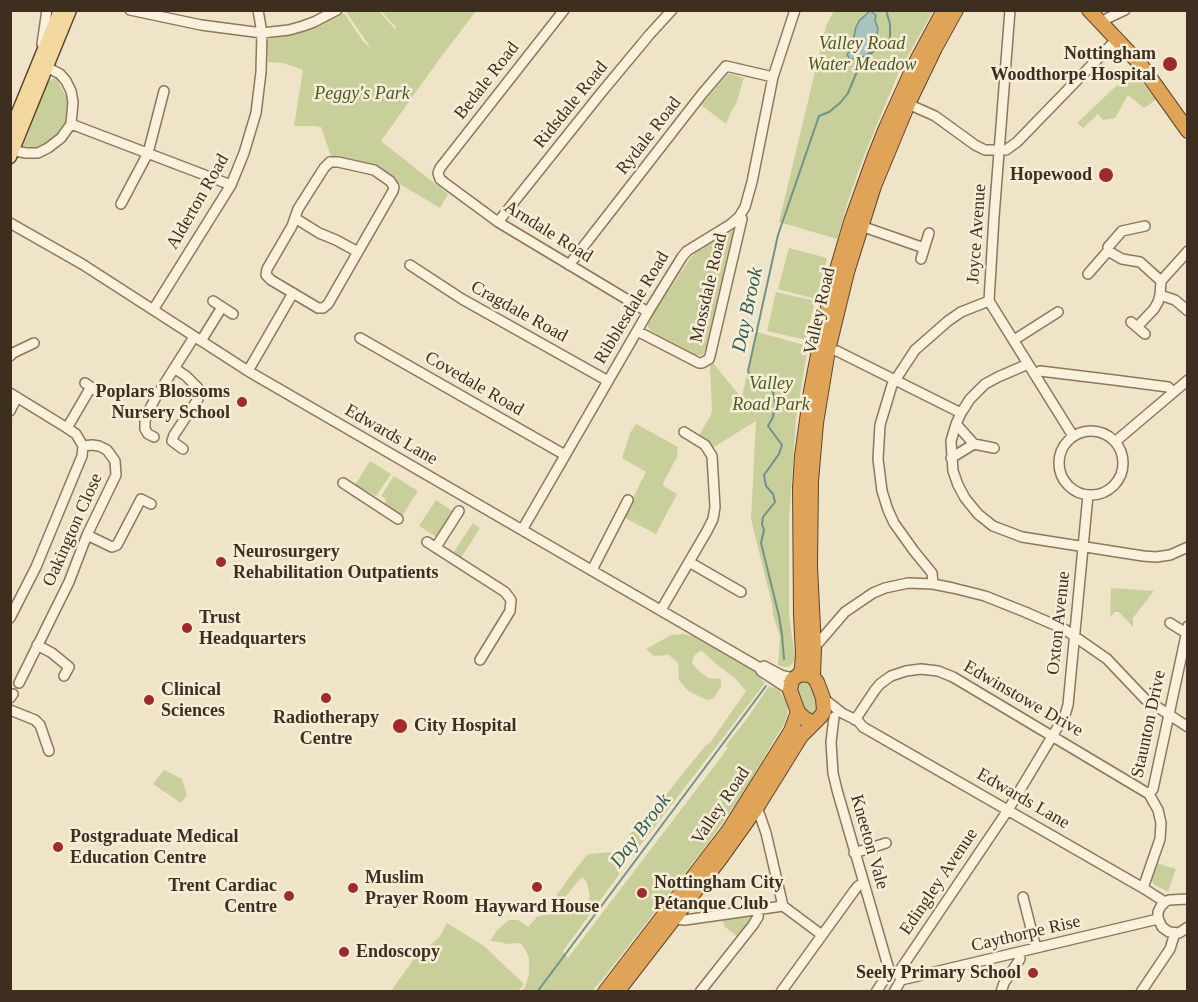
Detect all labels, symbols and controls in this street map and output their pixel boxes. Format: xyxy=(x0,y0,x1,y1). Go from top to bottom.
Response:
park label: Valley Road Water Meadow xyxy=(808,33,916,76)
street label: Bedale Road xyxy=(450,38,524,124)
place label: Nottingham Woodthorpe Hospital xyxy=(990,43,1156,86)
marker: Nottingham Woodthorpe Hospital xyxy=(1161,55,1179,73)
street label: Ridsdale Road xyxy=(529,57,613,153)
park label: Peggy's Park xyxy=(314,83,410,105)
street label: Rydale Road xyxy=(612,93,686,179)
street label: Alderton Road xyxy=(162,150,234,254)
place label: Hopewood xyxy=(1010,164,1092,186)
marker: Hopewood xyxy=(1097,166,1115,184)
street label: Joyce Avenue xyxy=(963,183,991,285)
street label: Arndale Road xyxy=(500,196,596,268)
street label: Mossdale Road xyxy=(686,231,732,345)
street label: Ribblesdale Road xyxy=(590,248,674,368)
water label: Day Brook xyxy=(727,265,769,355)
street label: Valley Road xyxy=(800,265,840,357)
street label: Cragdale Road xyxy=(467,277,571,347)
street label: Covedale Road xyxy=(421,347,527,421)
park label: Valley Road Park xyxy=(732,373,810,416)
place label: Poplars Blossoms Nursery School xyxy=(95,381,230,424)
marker: Poplars Blossoms Nursery School xyxy=(235,395,249,409)
street label: Edwards Lane xyxy=(341,400,441,470)
street label: Oakington Close xyxy=(38,470,108,590)
place label: Neurosurgery Rehabilitation Outpatients xyxy=(233,541,439,584)
marker: Neurosurgery Rehabilitation Outpatients xyxy=(214,555,228,569)
street label: Oxton Avenue xyxy=(1043,570,1075,676)
place label: Trust Headquarters xyxy=(199,607,306,650)
marker: Trust Headquarters xyxy=(180,621,194,635)
street label: Edwinstowe Drive xyxy=(959,656,1087,742)
street label: Staunton Drive xyxy=(1127,668,1171,780)
place label: Clinical Sciences xyxy=(161,679,225,722)
marker: Radiotherapy Centre xyxy=(319,691,333,705)
marker: Clinical Sciences xyxy=(142,693,156,707)
place label: Radiotherapy Centre xyxy=(273,707,379,750)
place label: City Hospital xyxy=(414,715,517,737)
marker: City Hospital xyxy=(391,717,409,735)
street label: Valley Road xyxy=(687,763,755,849)
street label: Edwards Lane xyxy=(973,764,1073,834)
water label: Day Brook xyxy=(605,789,677,873)
street label: Kneeton Vale xyxy=(845,792,893,892)
street label: Edingley Avenue xyxy=(895,825,983,939)
place label: Postgraduate Medical Education Centre xyxy=(70,826,238,868)
marker: Postgraduate Medical Education Centre xyxy=(51,840,65,854)
place label: Muslim Prayer Room xyxy=(365,867,468,910)
place label: Nottingham City Pétanque Club xyxy=(654,872,783,914)
place label: Trent Cardiac Centre xyxy=(168,875,277,918)
marker: Hayward House xyxy=(530,880,544,894)
marker: Muslim Prayer Room xyxy=(346,881,360,895)
marker: Nottingham City Pétanque Club xyxy=(635,886,649,900)
marker: Trent Cardiac Centre xyxy=(282,889,296,903)
place label: Hayward House xyxy=(475,896,599,918)
street label: Caythorpe Rise xyxy=(969,911,1083,957)
place label: Endoscopy xyxy=(356,941,440,963)
marker: Endoscopy xyxy=(337,945,351,959)
place label: Seely Primary School xyxy=(856,962,1021,984)
marker: Seely Primary School xyxy=(1026,966,1040,980)

